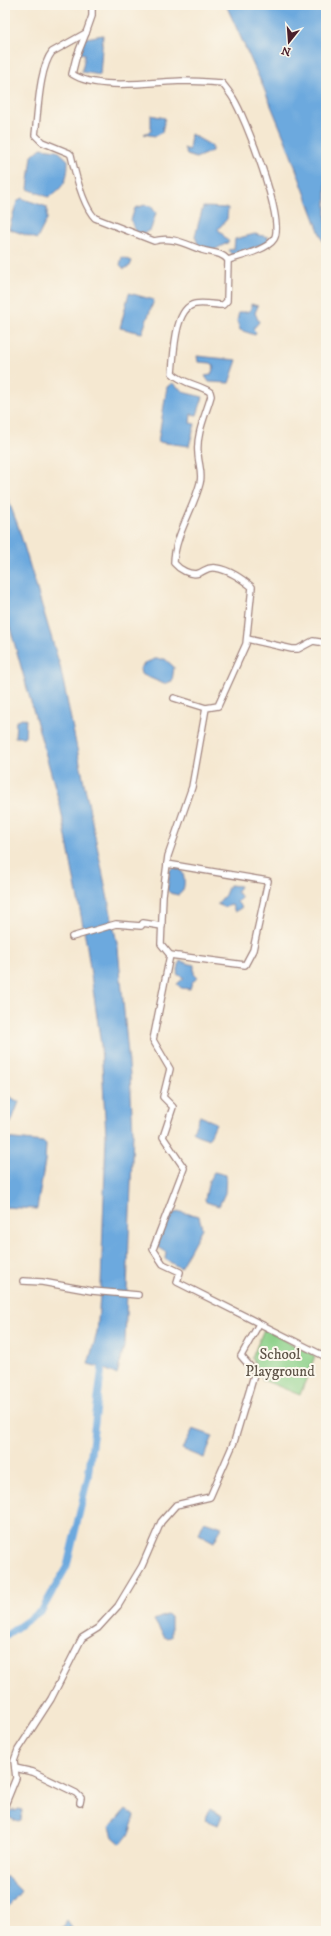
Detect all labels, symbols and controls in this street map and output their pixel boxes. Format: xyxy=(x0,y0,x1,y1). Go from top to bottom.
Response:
north arrow xyxy=(269,22,309,62)
text: N xyxy=(280,43,293,59)
park label: School Playground xyxy=(245,1345,315,1381)

